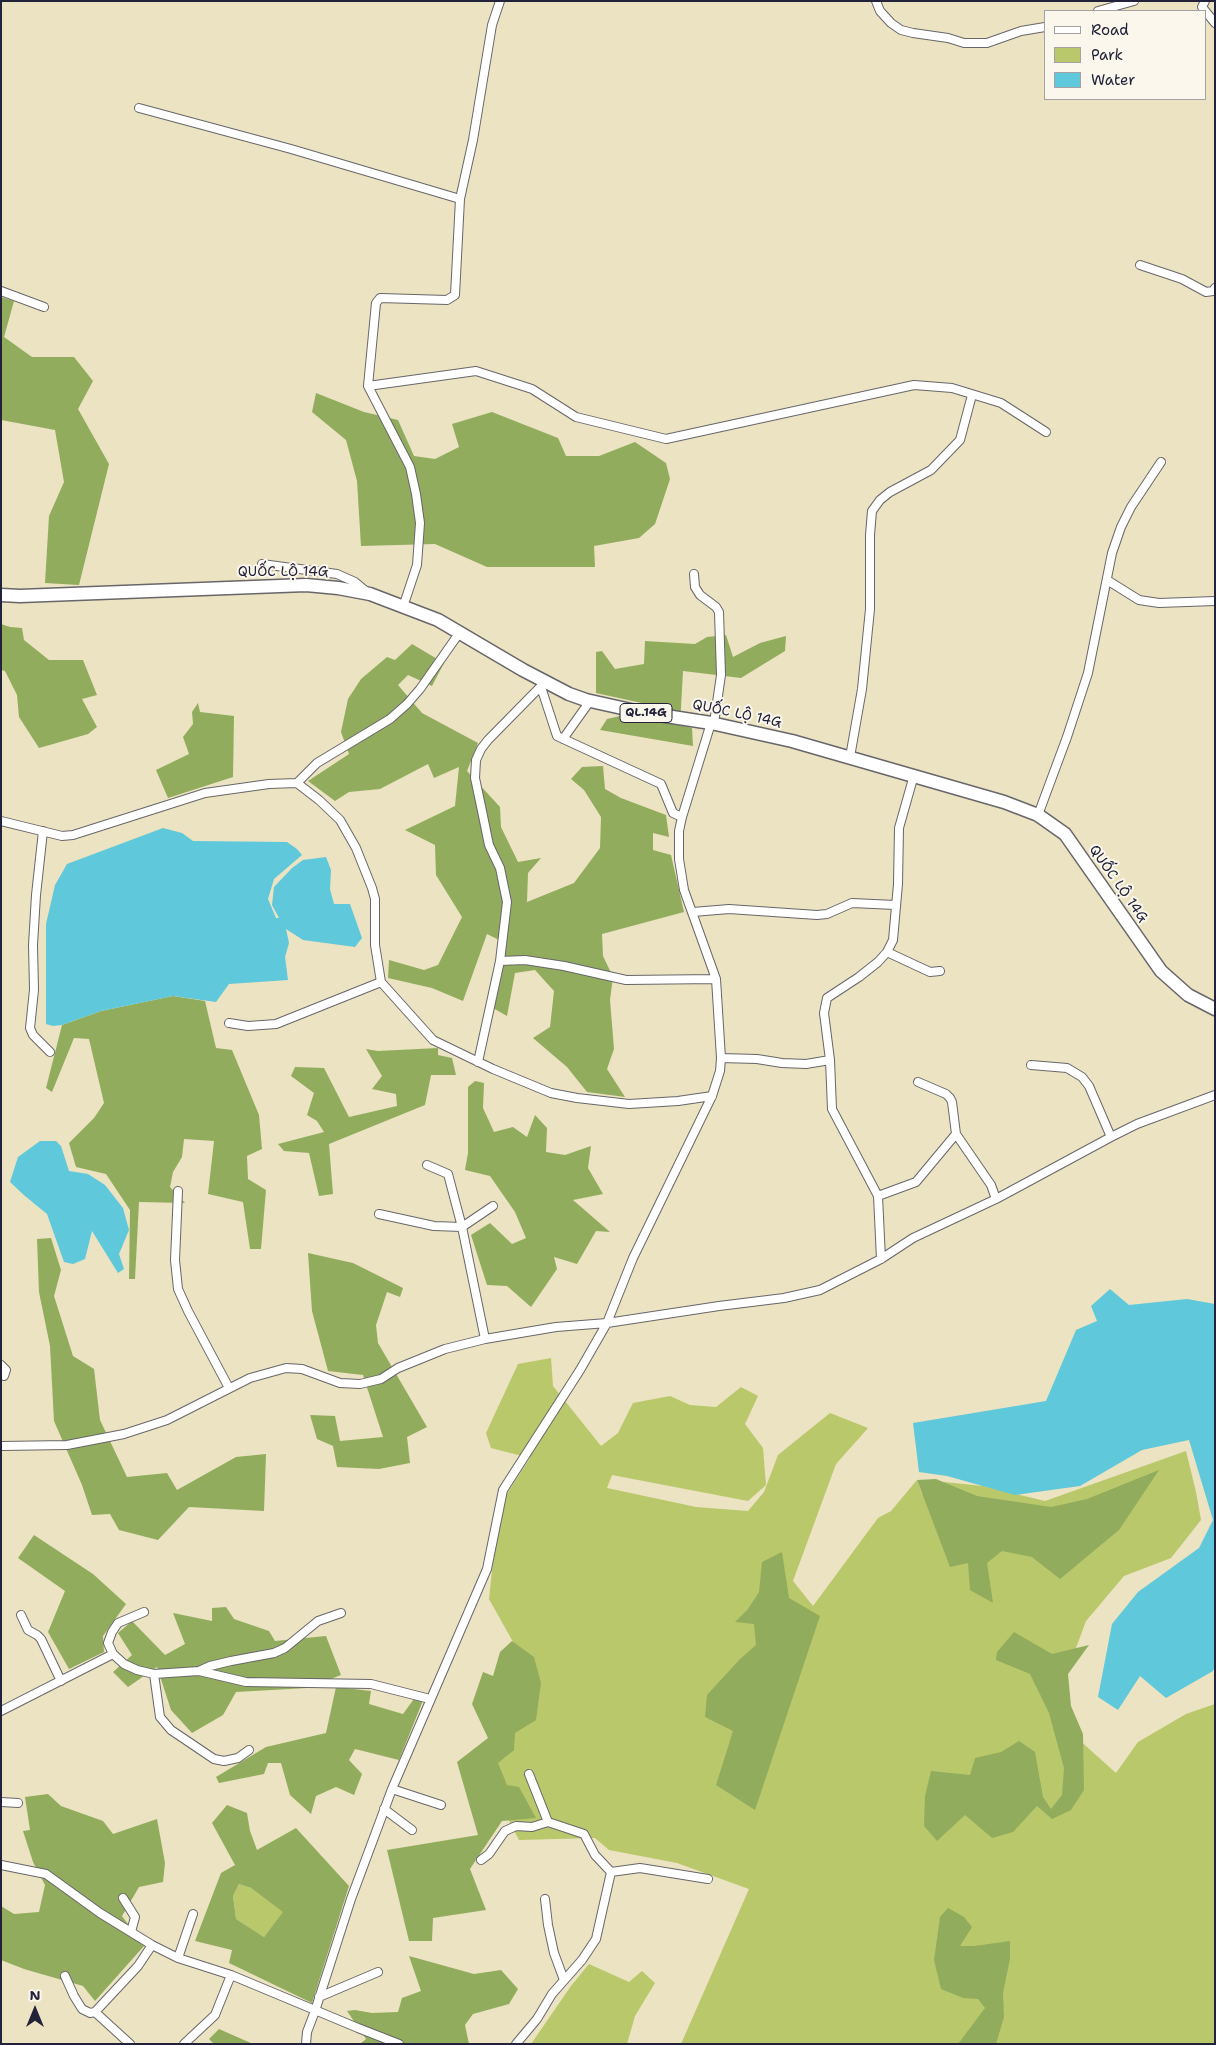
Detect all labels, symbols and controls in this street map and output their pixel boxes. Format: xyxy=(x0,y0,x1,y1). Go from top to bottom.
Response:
legend xyxy=(1044,10,1206,100)
text: Road xyxy=(1091,20,1129,40)
text: Park xyxy=(1091,45,1123,65)
text: Water xyxy=(1091,70,1135,90)
street label: QUỐC LỘ 14G xyxy=(238,564,328,580)
street label: QUỐC LỘ 14G xyxy=(691,696,783,732)
road number: QL.14G xyxy=(620,704,672,722)
street label: QUỐC LỘ 14G xyxy=(1085,842,1151,926)
north arrow xyxy=(10,1985,60,2035)
text: N xyxy=(29,1986,41,2004)

